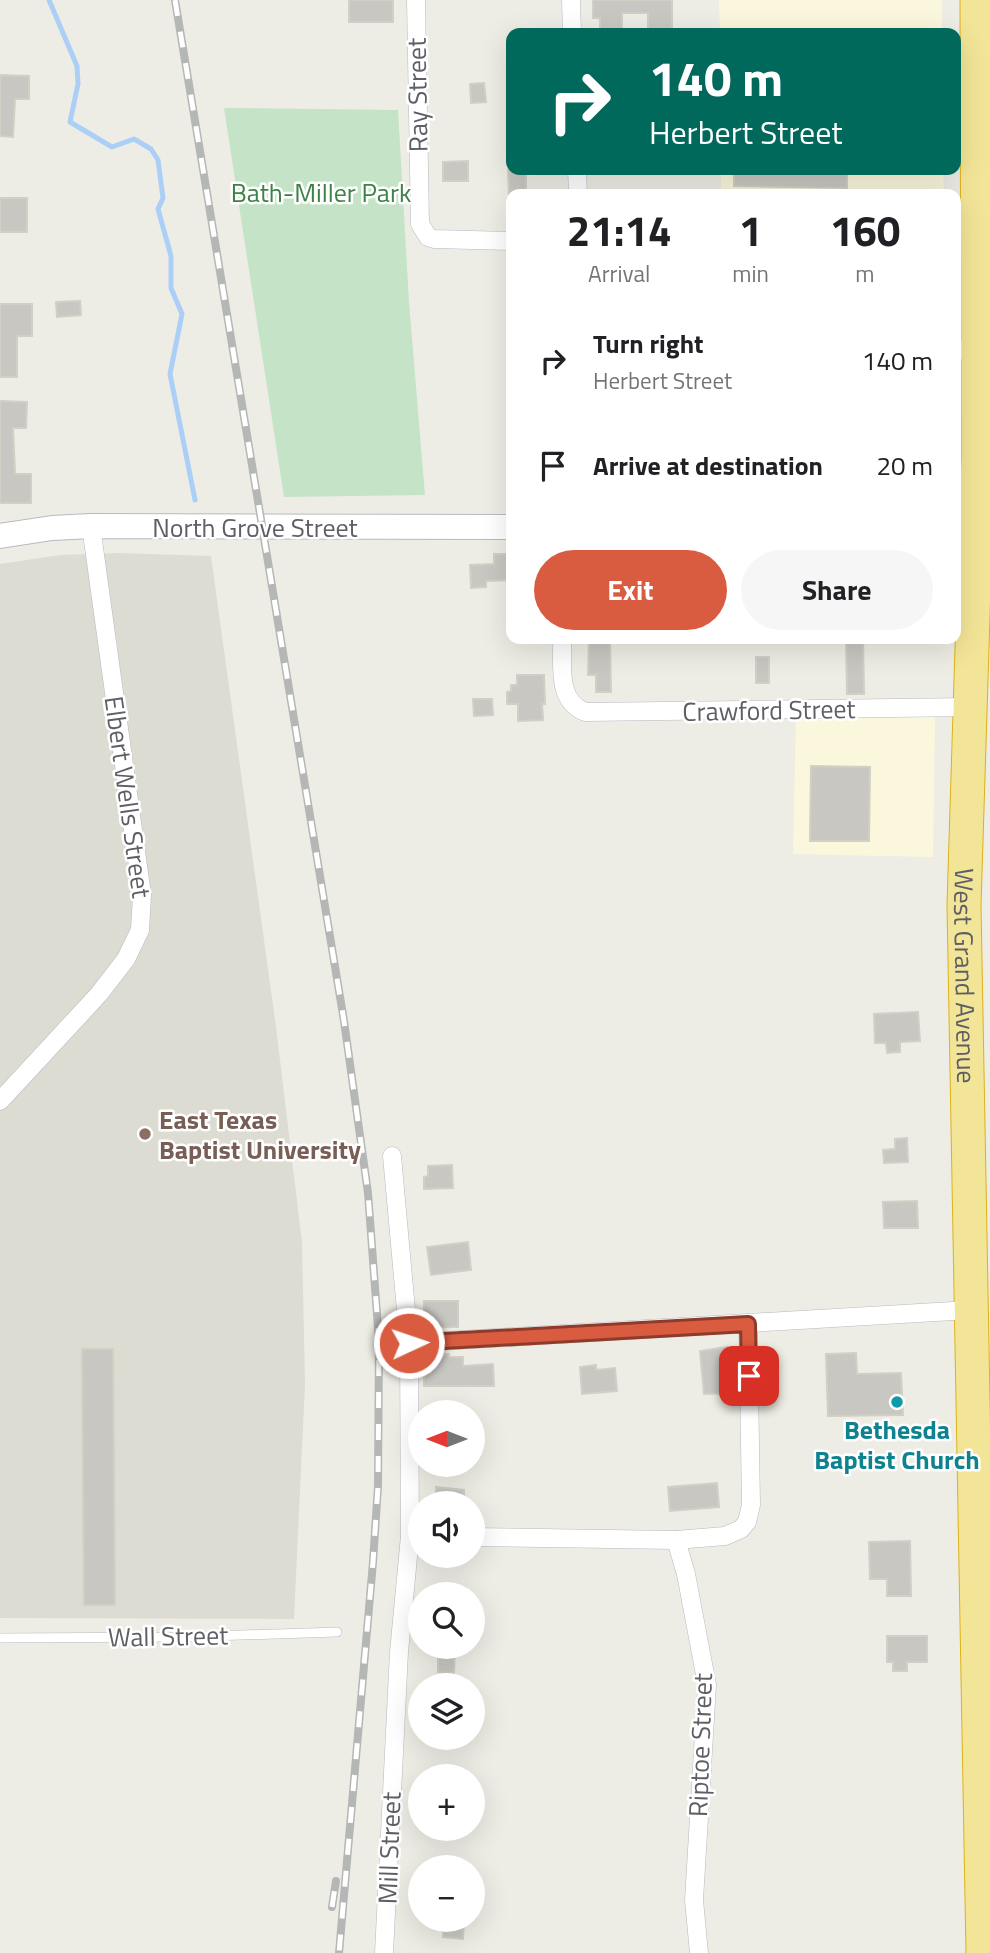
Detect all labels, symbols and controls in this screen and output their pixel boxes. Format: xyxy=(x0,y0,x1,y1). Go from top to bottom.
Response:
street label: Ray Street xyxy=(397,38,437,152)
text: 140 m xyxy=(649,40,783,115)
icon: right xyxy=(534,56,625,147)
text: Herbert Street xyxy=(649,108,843,156)
park label: Bath-Miller Park xyxy=(231,173,411,212)
text: 21:14 xyxy=(567,198,672,262)
text: 1 xyxy=(739,198,762,262)
text: 160 xyxy=(830,198,900,262)
text: Arrival xyxy=(588,256,650,291)
text: min xyxy=(732,256,769,291)
text: m xyxy=(855,256,875,291)
text: Turn right xyxy=(593,324,704,363)
text: 140 m xyxy=(862,341,933,380)
icon: right xyxy=(534,342,572,380)
text: Herbert Street xyxy=(593,363,732,398)
text: Arrive at destination xyxy=(593,446,823,485)
text: 20 m xyxy=(876,446,933,485)
icon: arrive xyxy=(534,447,572,485)
street label: North Grove Street xyxy=(152,508,358,547)
button: Exit xyxy=(534,550,727,630)
button: Share xyxy=(741,550,933,630)
street label: Crawford Street xyxy=(682,689,856,731)
street label: Elbert Wells Street xyxy=(95,694,161,900)
street label: West Grand Avenue xyxy=(944,867,987,1084)
place label: East Texas Baptist University xyxy=(159,1100,361,1169)
marker: East Texas Baptist University xyxy=(137,1126,153,1142)
position arrow xyxy=(372,1306,446,1380)
pin xyxy=(719,1346,779,1406)
icon: arrive xyxy=(730,1357,768,1395)
marker: Bethesda Baptist Church xyxy=(889,1394,905,1410)
north arrow xyxy=(408,1400,485,1477)
map controls xyxy=(408,1400,485,1932)
place label: Bethesda Baptist Church xyxy=(814,1410,980,1479)
button: sound xyxy=(408,1491,485,1568)
button: search xyxy=(408,1582,485,1659)
street label: Wall Street xyxy=(107,1615,229,1657)
street label: Riptoe Street xyxy=(678,1672,722,1818)
button: layers xyxy=(408,1673,485,1750)
button: + xyxy=(408,1764,485,1841)
street label: Mill Street xyxy=(368,1791,410,1905)
button: − xyxy=(408,1855,485,1932)

